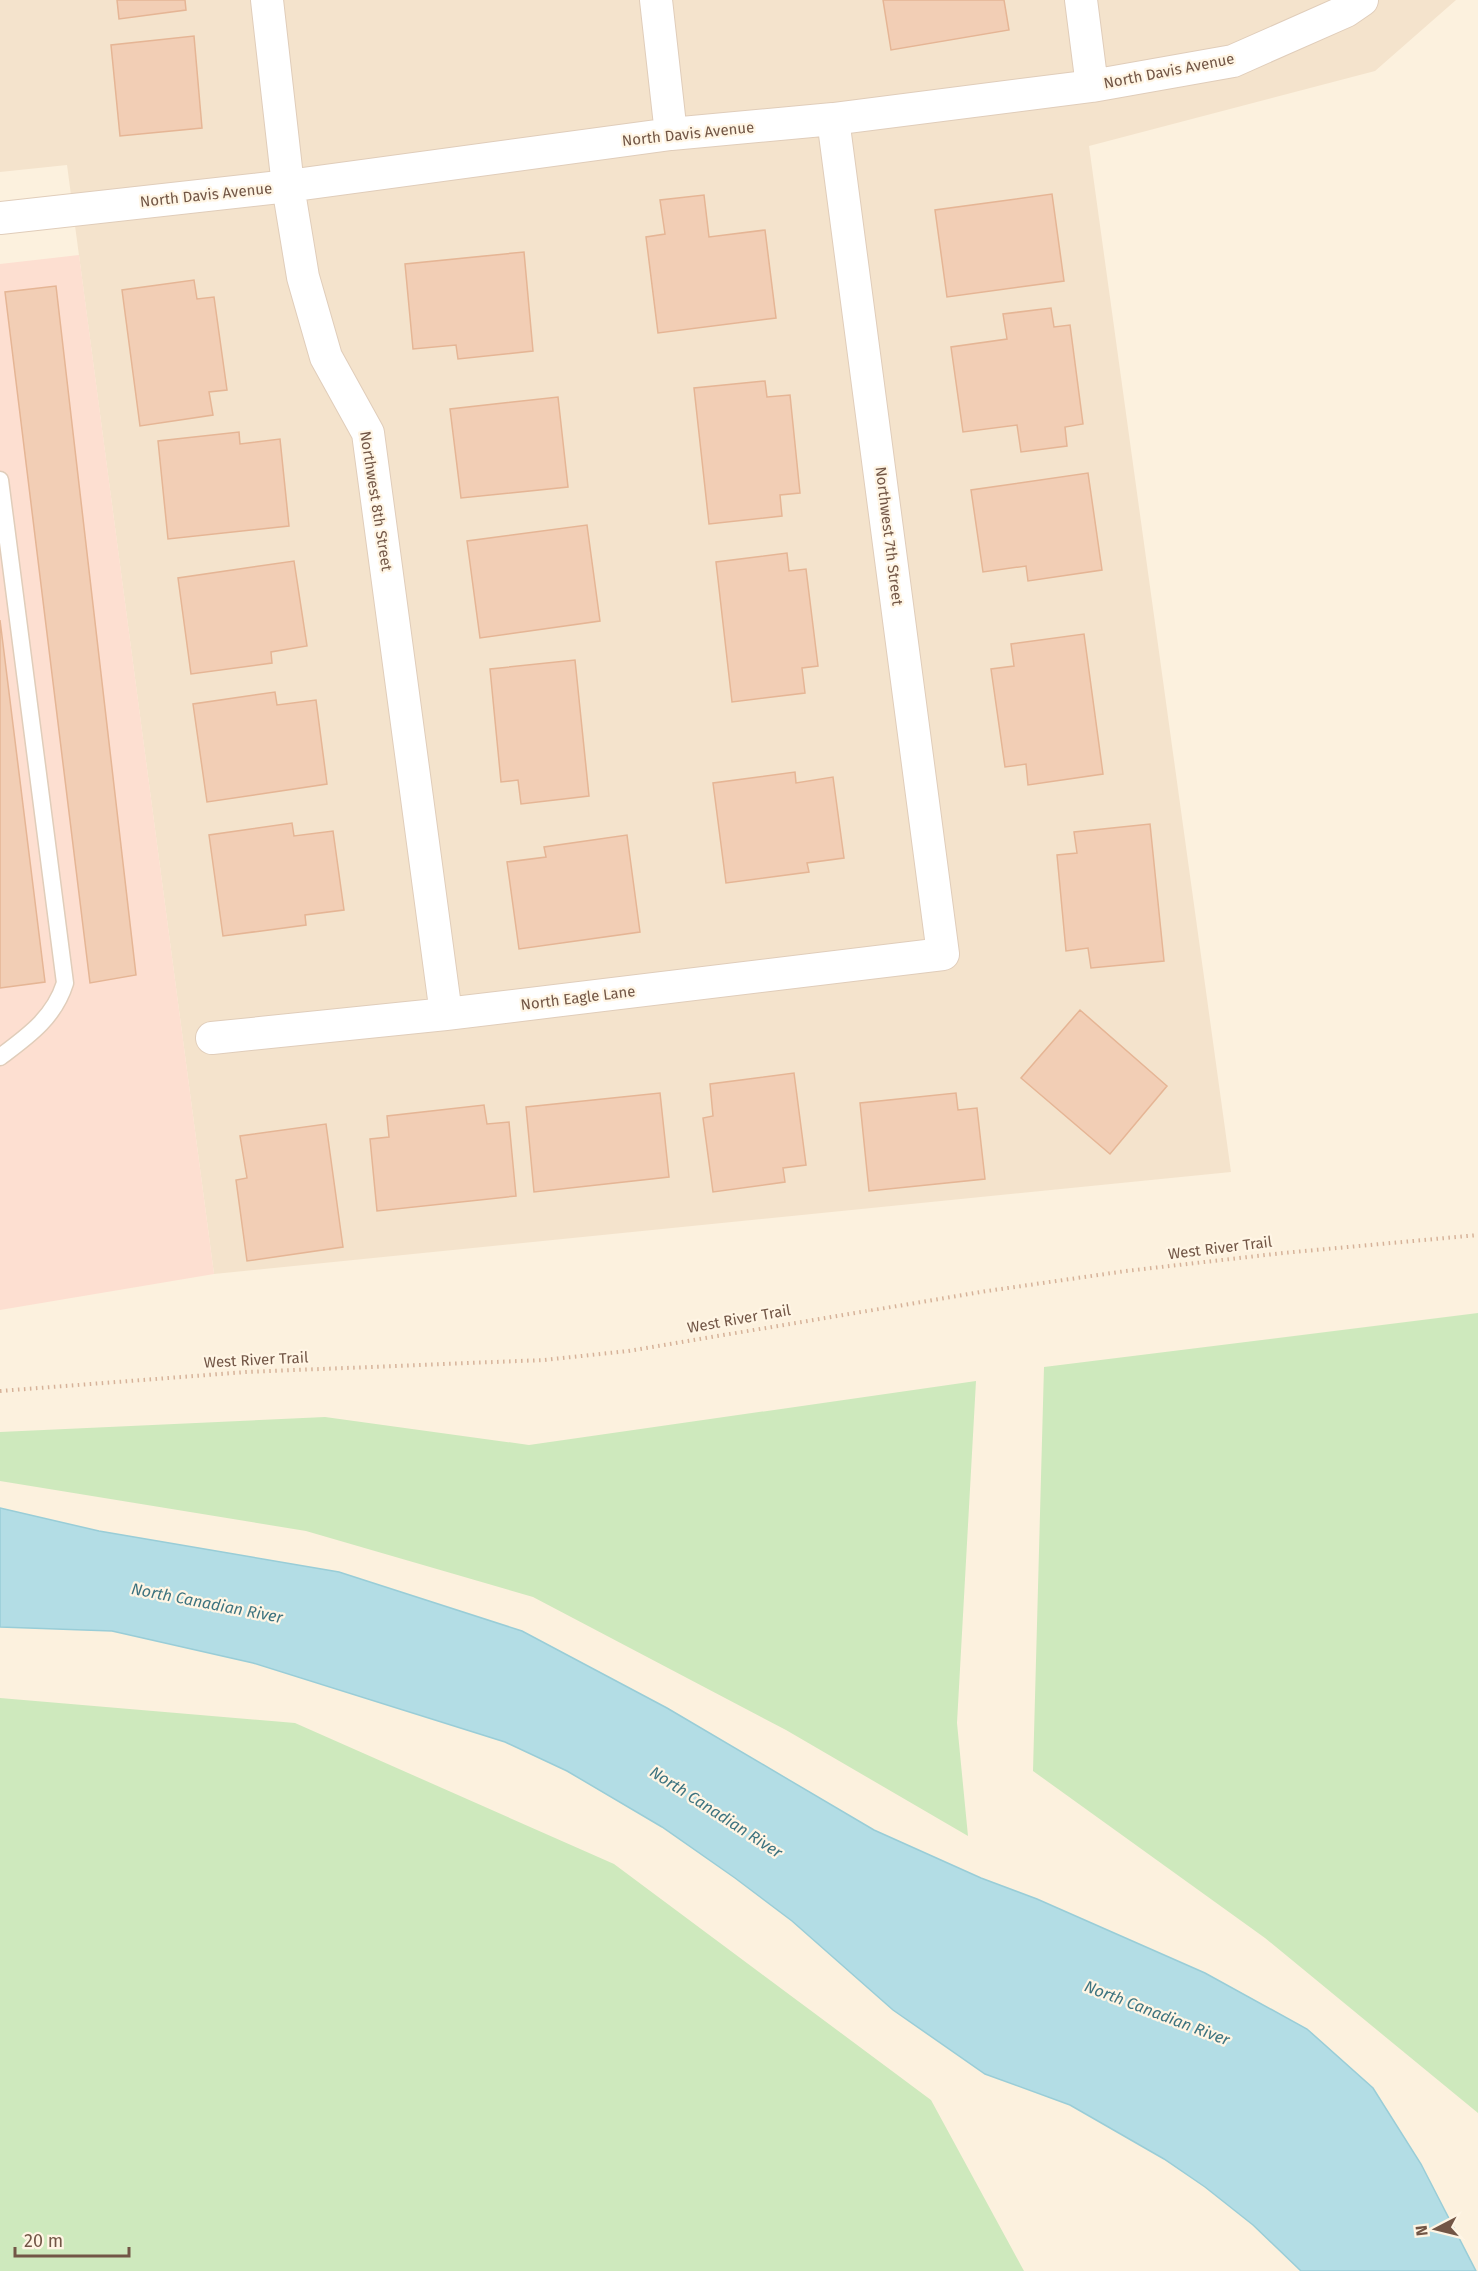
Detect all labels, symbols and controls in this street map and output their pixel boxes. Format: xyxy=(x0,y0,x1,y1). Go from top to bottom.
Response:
street label: North Davis Avenue xyxy=(1102,49,1236,93)
street label: North Davis Avenue xyxy=(621,118,755,150)
street label: North Davis Avenue xyxy=(139,179,273,211)
street label: Northwest 8th Street xyxy=(356,430,396,573)
street label: Northwest 7th Street xyxy=(872,465,907,607)
street label: North Eagle Lane xyxy=(520,982,636,1014)
street label: West River Trail xyxy=(1167,1233,1274,1263)
street label: West River Trail xyxy=(686,1301,793,1337)
street label: West River Trail xyxy=(203,1348,309,1372)
water label: North Canadian River xyxy=(130,1579,285,1627)
water label: North Canadian River xyxy=(646,1762,786,1862)
water label: North Canadian River xyxy=(1082,1977,1233,2050)
north arrow xyxy=(1406,2199,1466,2259)
scale bar xyxy=(15,2220,129,2258)
text: N xyxy=(1412,2224,1432,2237)
text: 20 m xyxy=(24,2230,63,2252)

